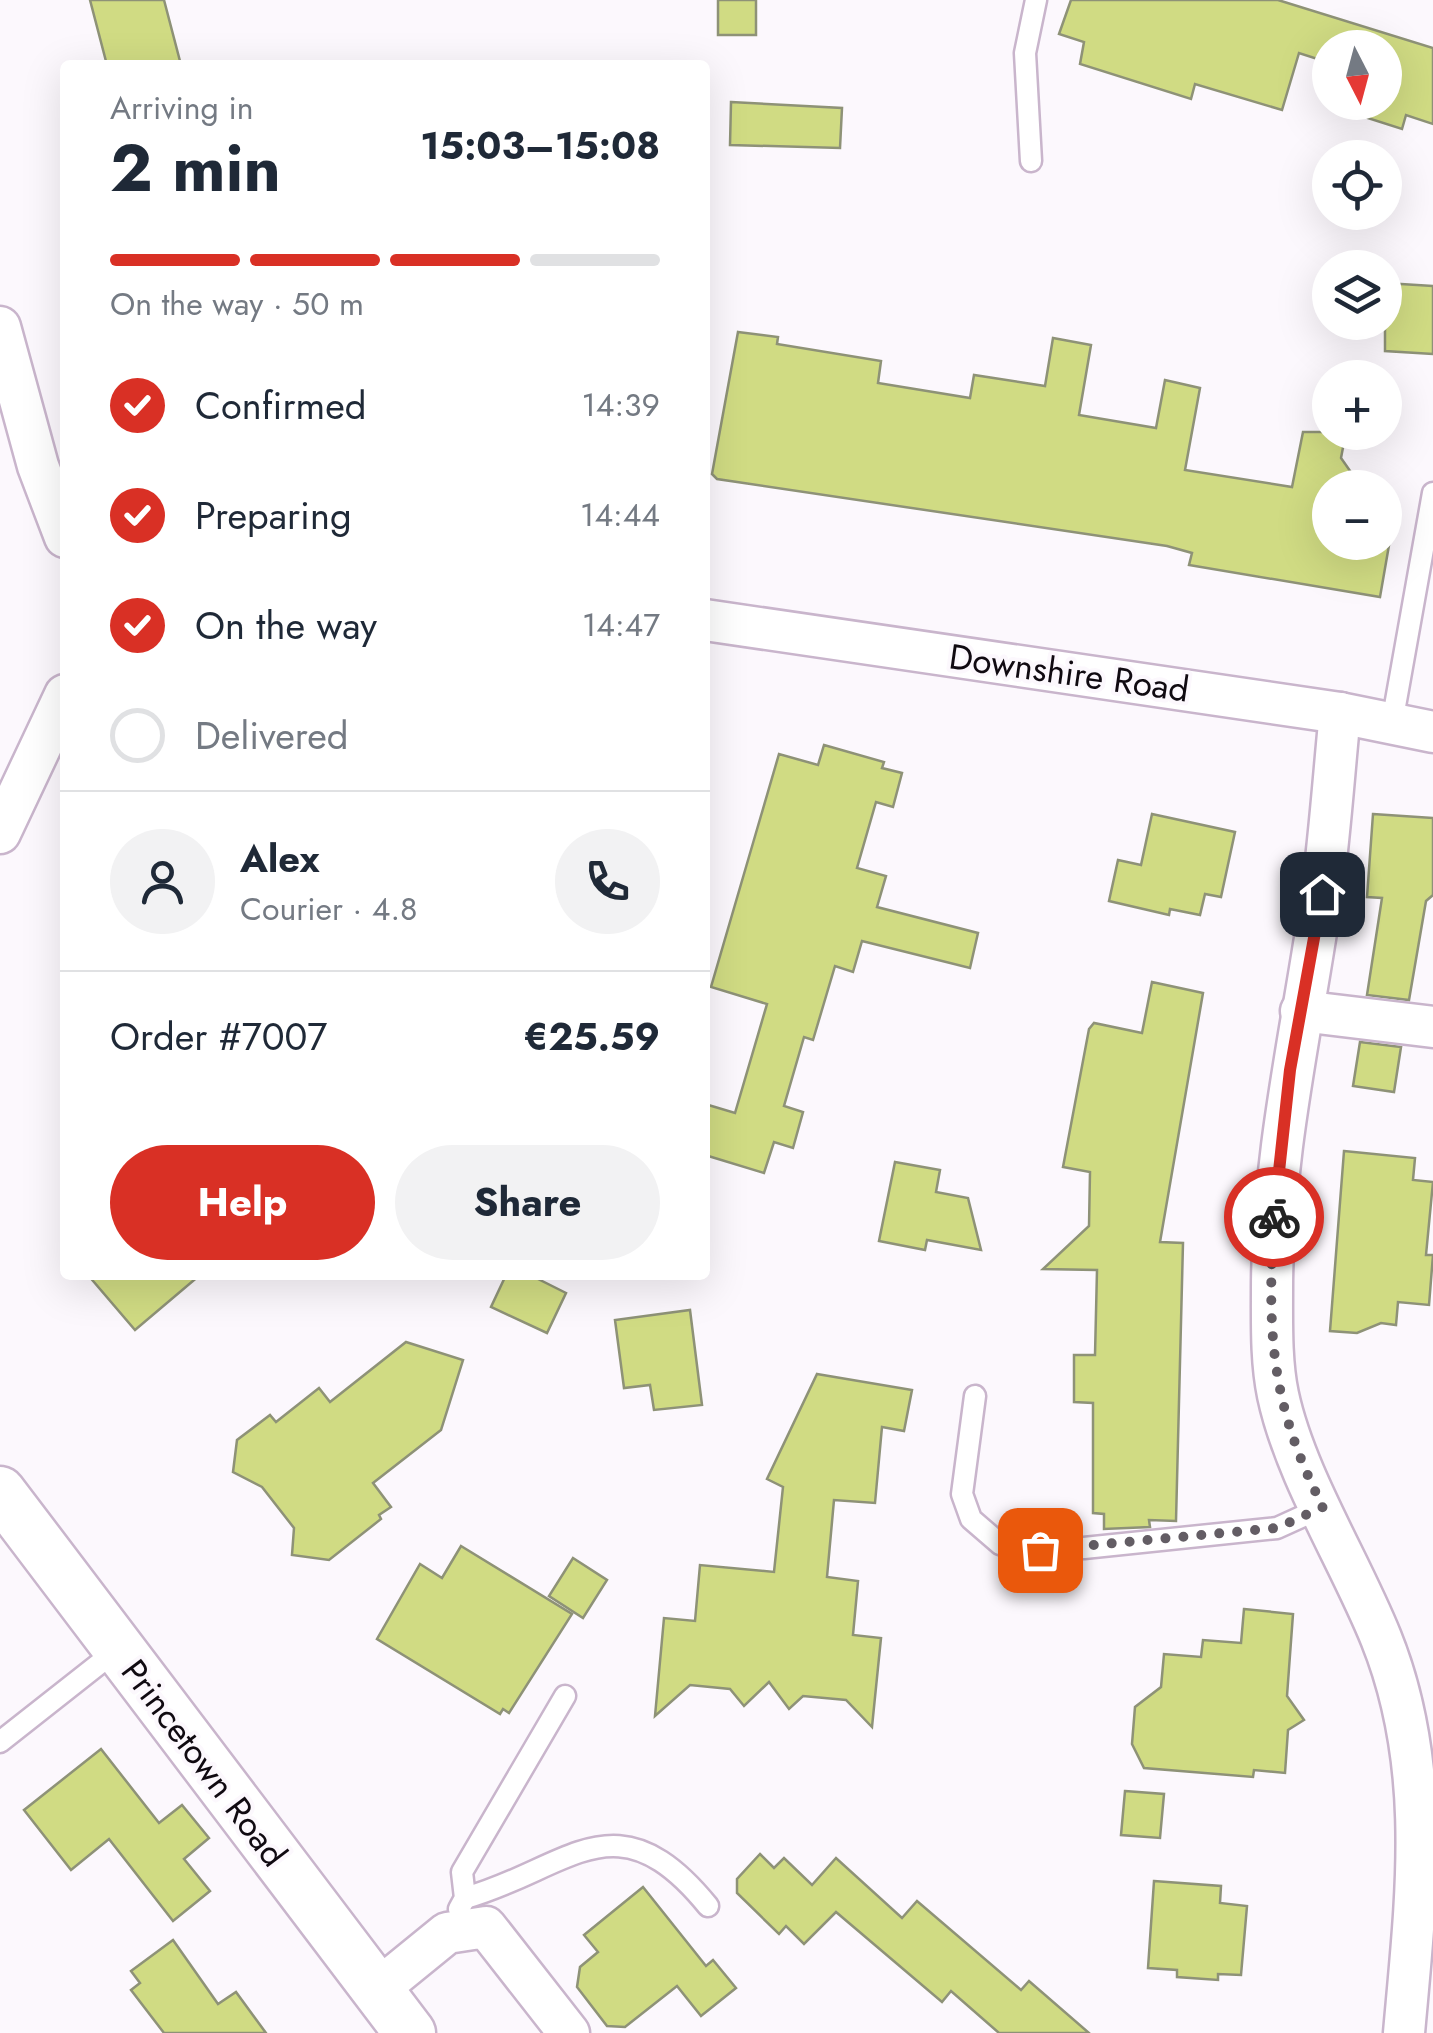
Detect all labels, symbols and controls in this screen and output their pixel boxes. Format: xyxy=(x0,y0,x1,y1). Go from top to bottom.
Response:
north arrow xyxy=(1312,30,1402,120)
map controls xyxy=(1312,30,1402,560)
text: Arriving in xyxy=(110,85,254,131)
text: 15:03–15:08 xyxy=(420,118,660,173)
text: 2 min xyxy=(110,121,281,215)
button: locate xyxy=(1312,140,1402,230)
button: layers xyxy=(1312,250,1402,340)
text: On the way · 50 m xyxy=(110,281,364,327)
button: + xyxy=(1312,360,1402,450)
icon: check xyxy=(110,378,165,433)
text: Confirmed xyxy=(195,378,366,433)
text: 14:39 xyxy=(581,382,660,428)
button: − xyxy=(1312,470,1402,560)
icon: check xyxy=(110,488,165,543)
text: Preparing xyxy=(195,488,352,543)
text: 14:44 xyxy=(580,492,660,538)
icon: check xyxy=(110,598,165,653)
text: On the way xyxy=(195,598,377,653)
text: 14:47 xyxy=(582,602,660,648)
street label: Downshire Road xyxy=(946,631,1192,715)
text: Delivered xyxy=(195,708,348,763)
button: person xyxy=(110,829,215,934)
button: phone xyxy=(555,829,660,934)
text: Alex xyxy=(240,831,320,886)
pin xyxy=(1280,852,1365,937)
icon: home xyxy=(1295,867,1350,922)
text: Courier · 4.8 xyxy=(240,886,417,932)
text: Order #7007 xyxy=(110,1009,327,1064)
text: €25.59 xyxy=(524,1009,660,1064)
button: Help xyxy=(110,1145,375,1260)
button: Share xyxy=(395,1145,660,1260)
courier xyxy=(1224,1167,1324,1267)
icon: bike xyxy=(1247,1190,1302,1245)
pin xyxy=(998,1508,1083,1593)
icon: bag xyxy=(1013,1523,1068,1578)
street label: Princetown Road xyxy=(109,1649,299,1877)

